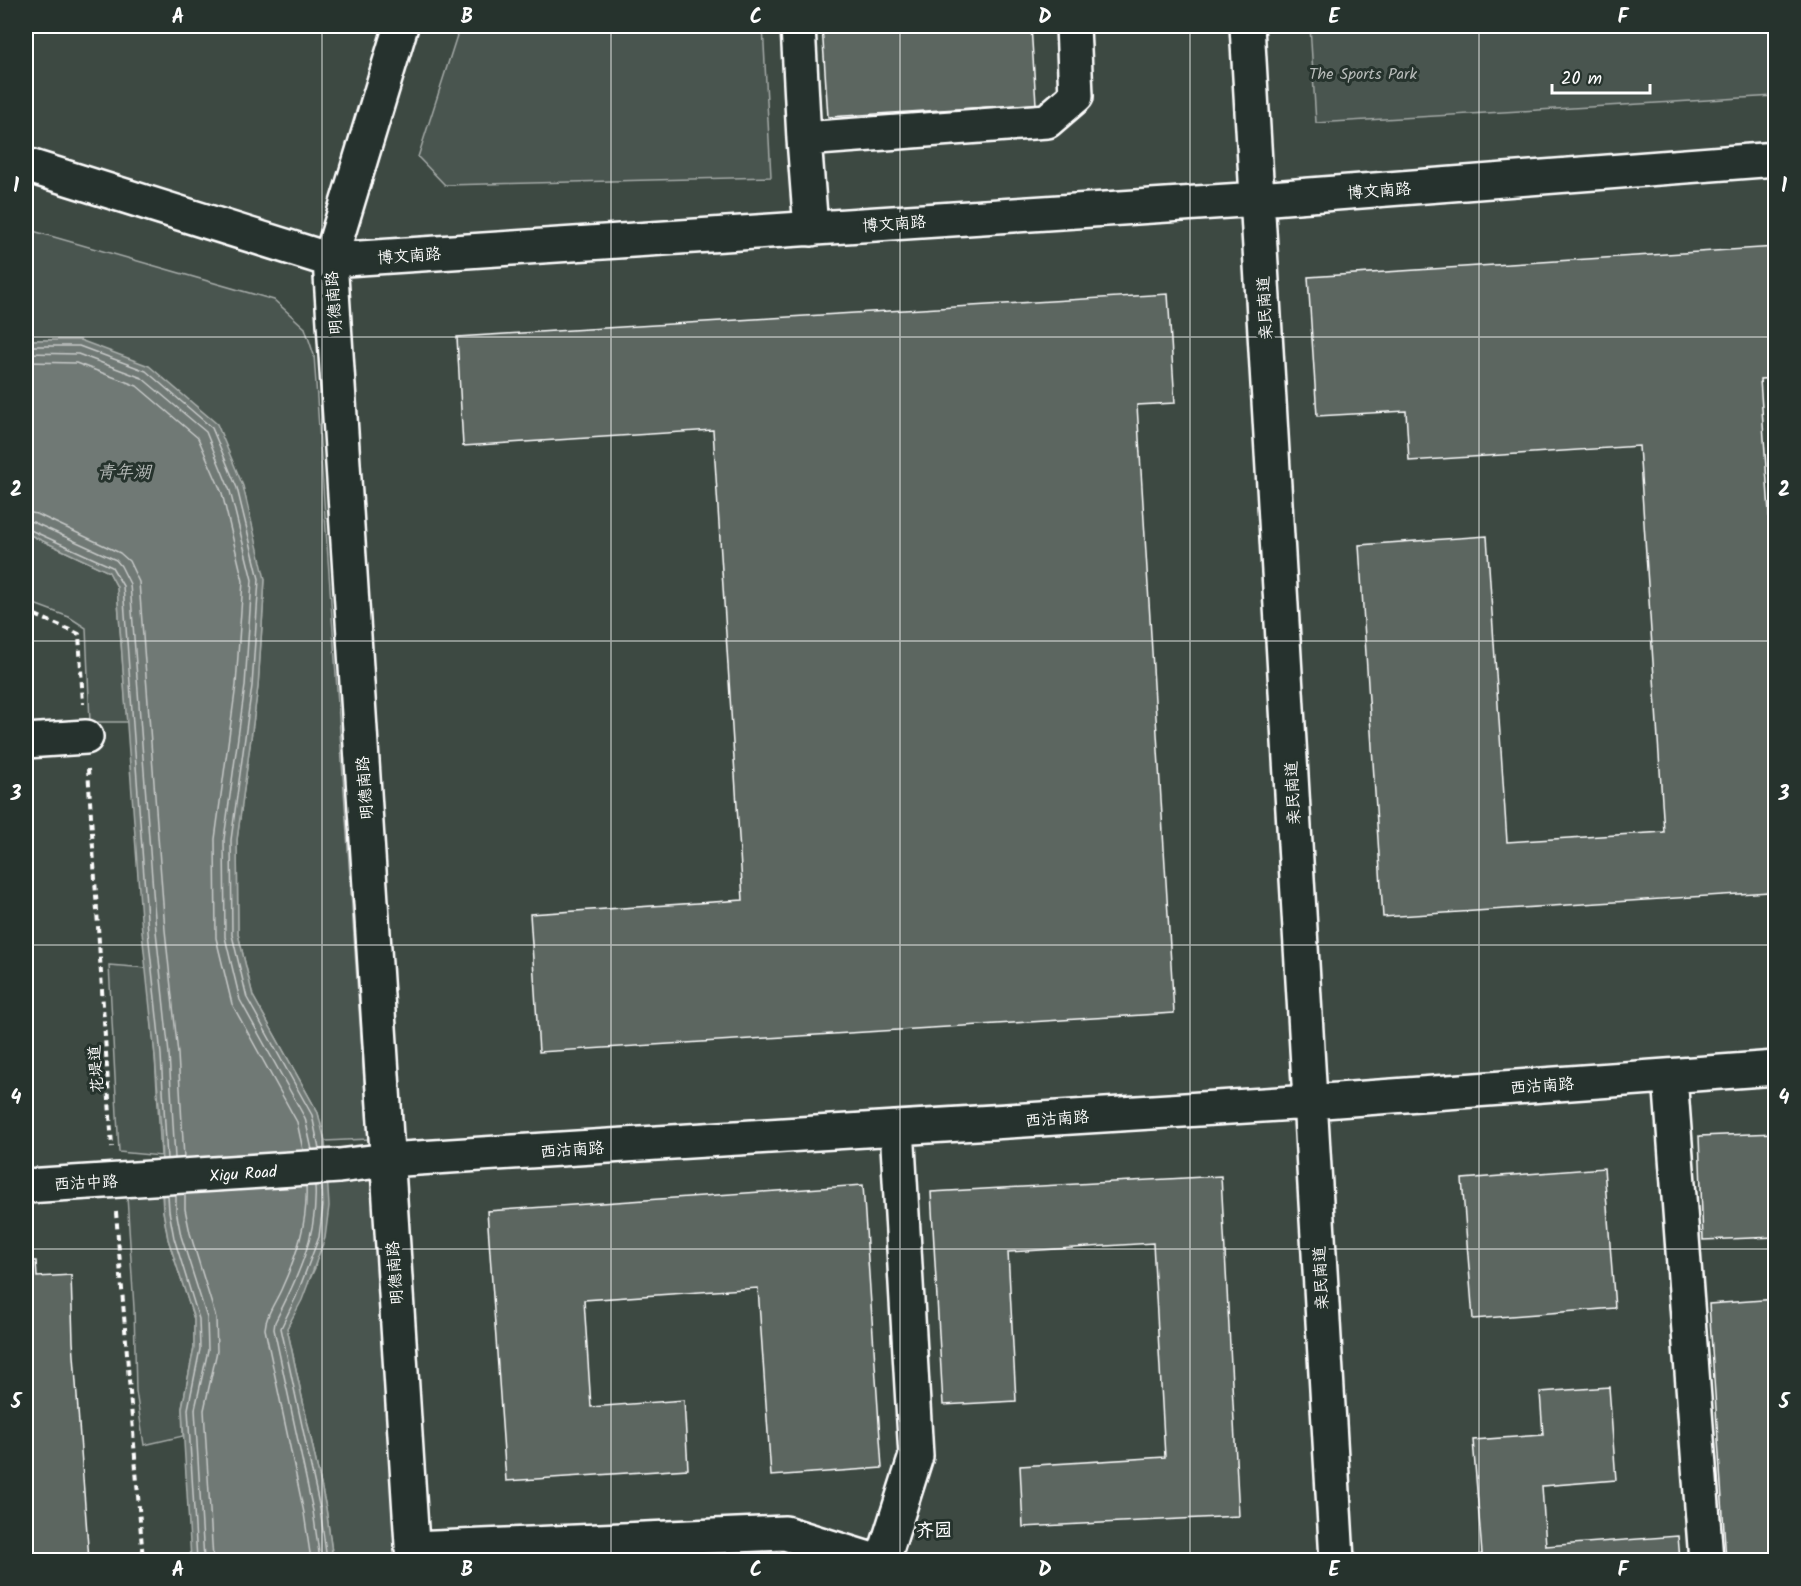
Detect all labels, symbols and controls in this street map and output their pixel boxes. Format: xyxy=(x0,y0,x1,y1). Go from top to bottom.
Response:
text: A xyxy=(172,2,184,34)
text: B xyxy=(461,2,473,34)
text: C xyxy=(750,2,762,34)
text: D xyxy=(1038,2,1052,34)
text: E xyxy=(1328,2,1340,34)
text: F xyxy=(1618,2,1630,34)
scale bar xyxy=(1552,57,1650,95)
park label: The Sports Park xyxy=(1309,62,1417,87)
text: 20 m xyxy=(1561,65,1602,94)
text: 1 xyxy=(13,171,19,203)
text: 1 xyxy=(1781,171,1787,203)
street label: 博文南路 xyxy=(1346,177,1412,206)
street label: 博文南路 xyxy=(861,210,927,239)
street label: 博文南路 xyxy=(376,242,442,271)
street label: 明德南路 xyxy=(320,270,349,336)
street label: 亲民南道 xyxy=(1251,275,1280,341)
water label: 青年湖 xyxy=(97,459,153,488)
text: 2 xyxy=(10,475,22,507)
text: 2 xyxy=(1778,475,1790,507)
street label: 明德南路 xyxy=(351,755,380,821)
street label: 亲民南道 xyxy=(1279,760,1308,826)
text: 3 xyxy=(10,779,22,811)
text: 3 xyxy=(1778,779,1790,811)
street label: 花堤道 xyxy=(82,1044,111,1094)
street label: 西沽南路 xyxy=(1509,1072,1575,1101)
text: 4 xyxy=(11,1083,22,1115)
text: 4 xyxy=(1779,1083,1790,1115)
street label: 西沽南路 xyxy=(1024,1105,1090,1134)
street label: 西沽南路 xyxy=(539,1136,605,1165)
street label: Xigu Road xyxy=(209,1160,279,1189)
street label: 西沽中路 xyxy=(53,1169,119,1198)
street label: 明德南路 xyxy=(381,1240,410,1306)
street label: 亲民南道 xyxy=(1307,1245,1336,1311)
text: 5 xyxy=(10,1387,23,1419)
text: 5 xyxy=(1778,1387,1791,1419)
district label: 齐园 xyxy=(916,1517,952,1546)
text: A xyxy=(172,1555,184,1586)
text: B xyxy=(461,1555,473,1586)
text: C xyxy=(750,1555,762,1586)
text: D xyxy=(1038,1555,1052,1586)
text: E xyxy=(1328,1555,1340,1586)
text: F xyxy=(1618,1555,1630,1586)

